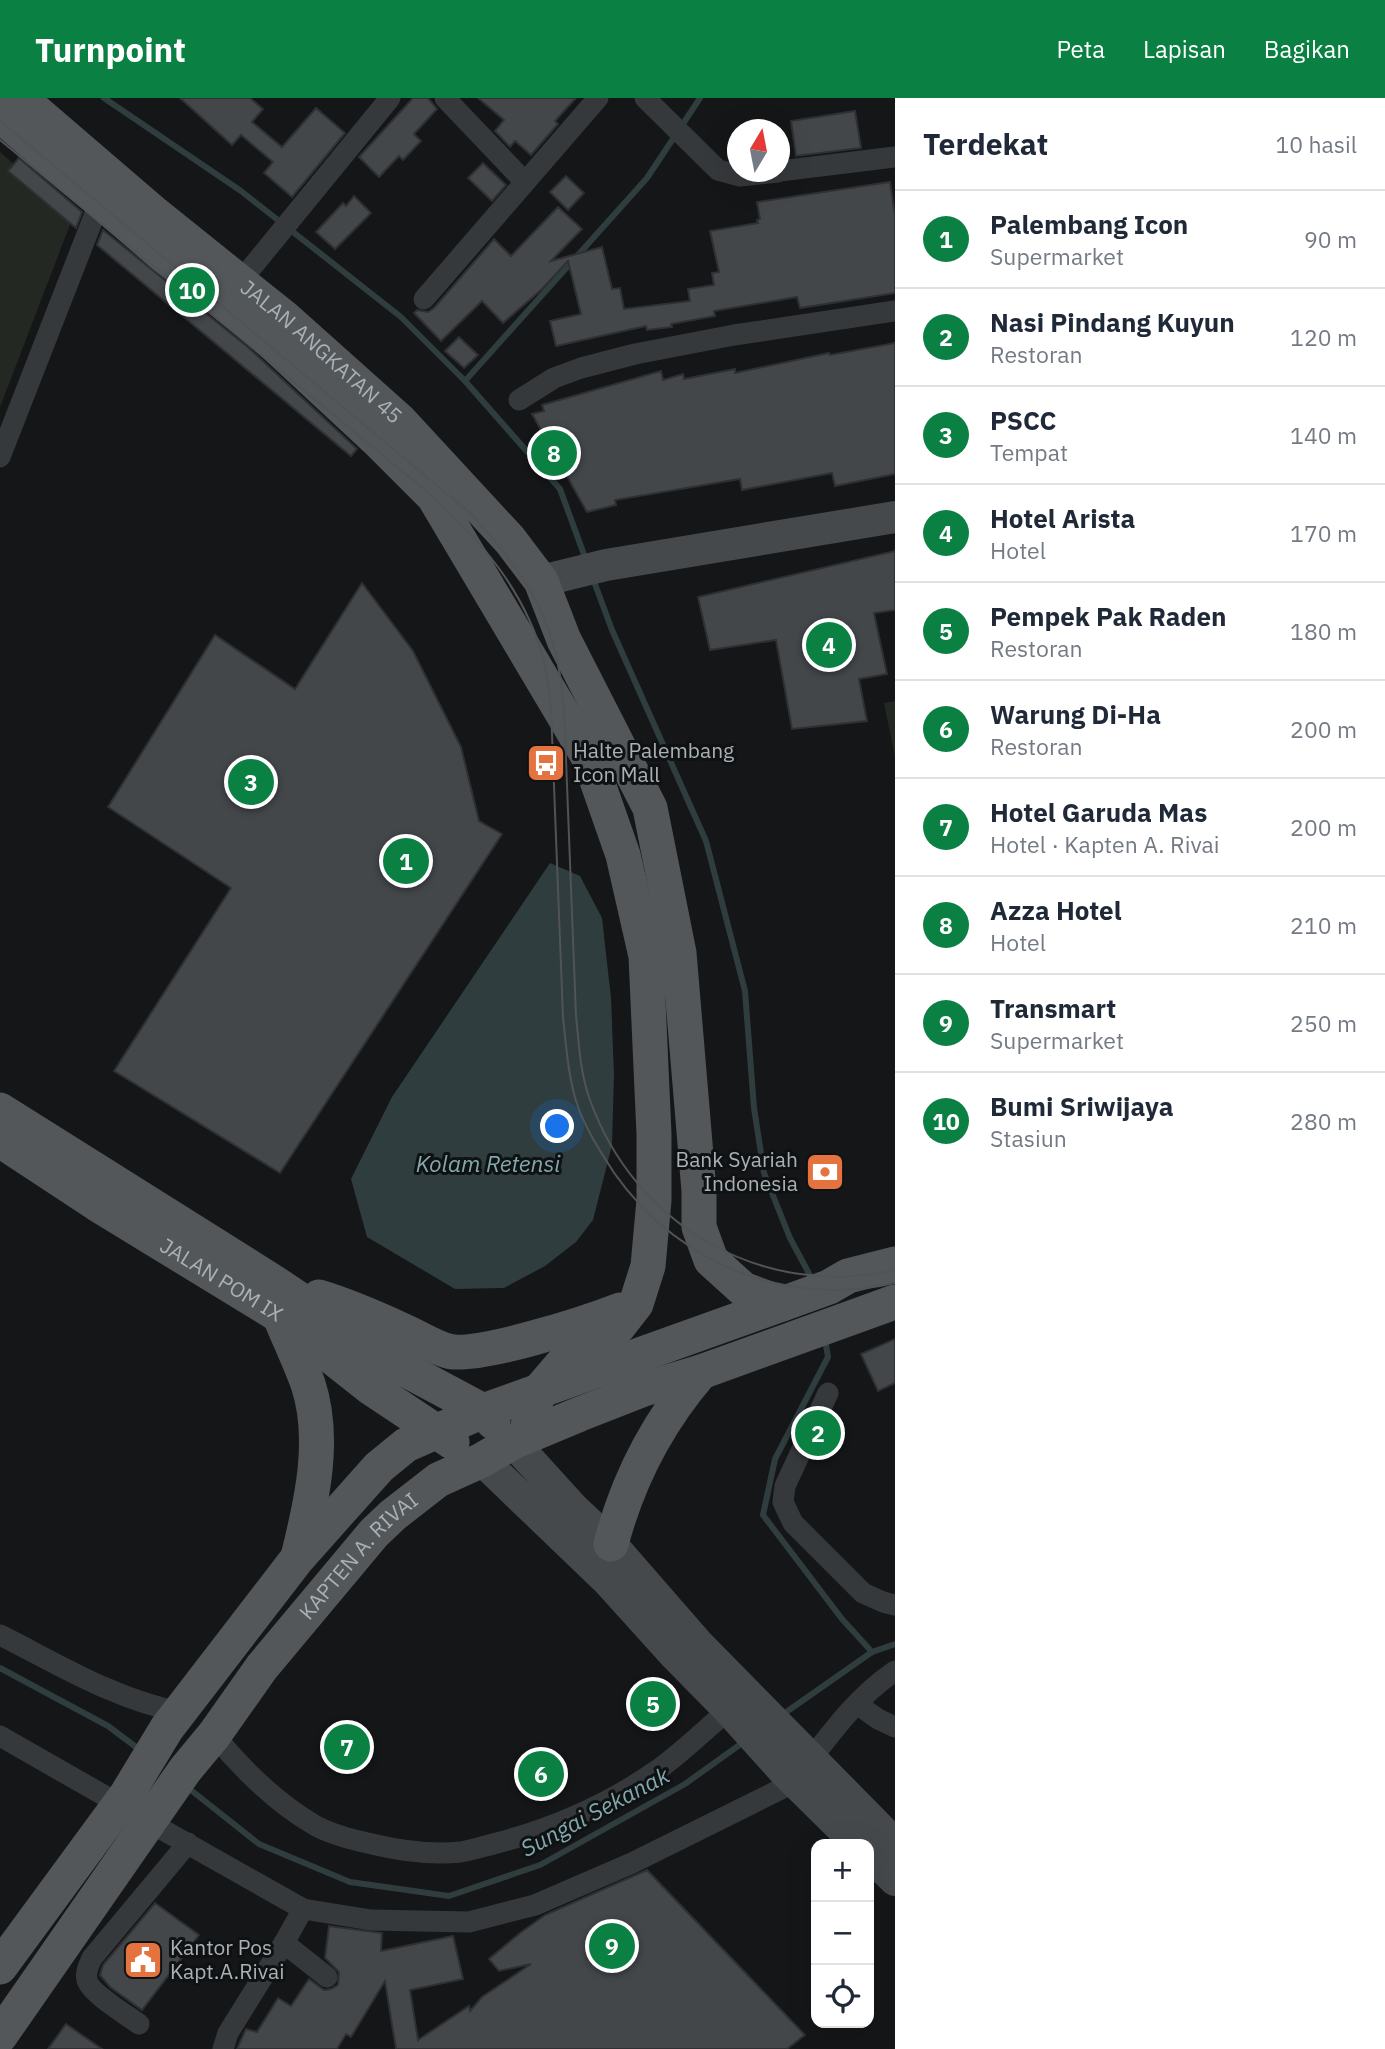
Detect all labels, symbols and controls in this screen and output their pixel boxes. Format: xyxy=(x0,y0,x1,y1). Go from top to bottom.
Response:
text: Turnpoint xyxy=(35,28,186,71)
text: Peta xyxy=(1057,33,1105,65)
text: Lapisan xyxy=(1143,33,1226,65)
text: Bagikan xyxy=(1264,33,1350,65)
north arrow xyxy=(727,119,790,182)
text: Terdekat xyxy=(923,124,1048,163)
text: 10 hasil xyxy=(1275,129,1357,159)
text: Palembang Icon xyxy=(990,207,1188,241)
text: 1 xyxy=(939,224,953,254)
text: 90 m xyxy=(1304,224,1357,254)
text: Supermarket xyxy=(990,241,1124,271)
pin: 10 xyxy=(169,264,215,316)
street label: JALAN ANGKATAN 45 xyxy=(235,273,409,429)
text: Nasi Pindang Kuyun xyxy=(990,305,1235,339)
text: 2 xyxy=(939,322,953,352)
text: 120 m xyxy=(1290,322,1357,352)
text: Restoran xyxy=(990,339,1083,369)
text: PSCC xyxy=(990,403,1057,437)
text: 3 xyxy=(939,420,953,450)
text: 140 m xyxy=(1290,420,1357,450)
pin: 8 xyxy=(531,427,577,479)
text: Tempat xyxy=(990,437,1068,467)
text: Hotel Arista xyxy=(990,501,1135,535)
text: 4 xyxy=(939,518,953,548)
text: 170 m xyxy=(1290,518,1357,548)
text: Hotel xyxy=(990,535,1046,565)
text: Pempek Pak Raden xyxy=(990,599,1227,633)
text: 5 xyxy=(939,616,953,646)
text: 180 m xyxy=(1290,616,1357,646)
pin: 4 xyxy=(806,619,852,671)
text: Restoran xyxy=(990,633,1083,663)
text: Warung Di-Ha xyxy=(990,697,1161,731)
text: 6 xyxy=(939,714,953,744)
text: 200 m xyxy=(1290,714,1357,744)
text: Restoran xyxy=(990,731,1083,761)
place label: Halte Palembang Icon Mall xyxy=(573,736,734,788)
bus stop icon: Halte Palembang Icon Mall xyxy=(525,742,567,784)
pin: 3 xyxy=(228,756,274,808)
text: Hotel Garuda Mas xyxy=(990,795,1207,829)
text: 7 xyxy=(939,812,953,842)
text: 200 m xyxy=(1290,812,1357,842)
text: Hotel · Kapten A. Rivai xyxy=(990,829,1220,859)
pin: 1 xyxy=(383,835,429,887)
text: Azza Hotel xyxy=(990,893,1122,927)
text: 8 xyxy=(939,910,953,940)
text: 210 m xyxy=(1290,910,1357,940)
text: Hotel xyxy=(990,927,1046,957)
text: Transmart xyxy=(990,991,1116,1025)
text: 9 xyxy=(939,1008,953,1038)
text: 250 m xyxy=(1290,1008,1357,1038)
text: Supermarket xyxy=(990,1025,1124,1055)
text: Bumi Sriwijaya xyxy=(990,1089,1173,1123)
text: 10 xyxy=(932,1106,960,1136)
text: 280 m xyxy=(1290,1106,1357,1136)
your location xyxy=(540,1109,574,1143)
text: Stasiun xyxy=(990,1123,1067,1153)
place label: Bank Syariah Indonesia xyxy=(675,1145,798,1197)
water label: Kolam Retensi xyxy=(416,1148,561,1178)
bank icon: Bank Syariah Indonesia xyxy=(804,1151,846,1193)
street label: JALAN POM IX xyxy=(155,1231,289,1328)
pin: 2 xyxy=(795,1407,841,1459)
street label: KAPTEN A. RIVAI xyxy=(292,1486,423,1625)
pin: 5 xyxy=(630,1678,676,1730)
pin: 7 xyxy=(324,1721,370,1773)
pin: 6 xyxy=(518,1748,564,1800)
water label: Sungai Sekanak xyxy=(515,1759,675,1863)
map controls xyxy=(811,1839,874,2028)
button: + xyxy=(811,1839,874,1902)
button: − xyxy=(811,1902,874,1965)
pin: 9 xyxy=(589,1920,635,1972)
place label: Kantor Pos Kapt.A.Rivai xyxy=(170,1933,284,1985)
public building icon: Kantor Pos Kapt.A.Rivai xyxy=(122,1939,164,1981)
button: locate xyxy=(811,1965,874,2028)

